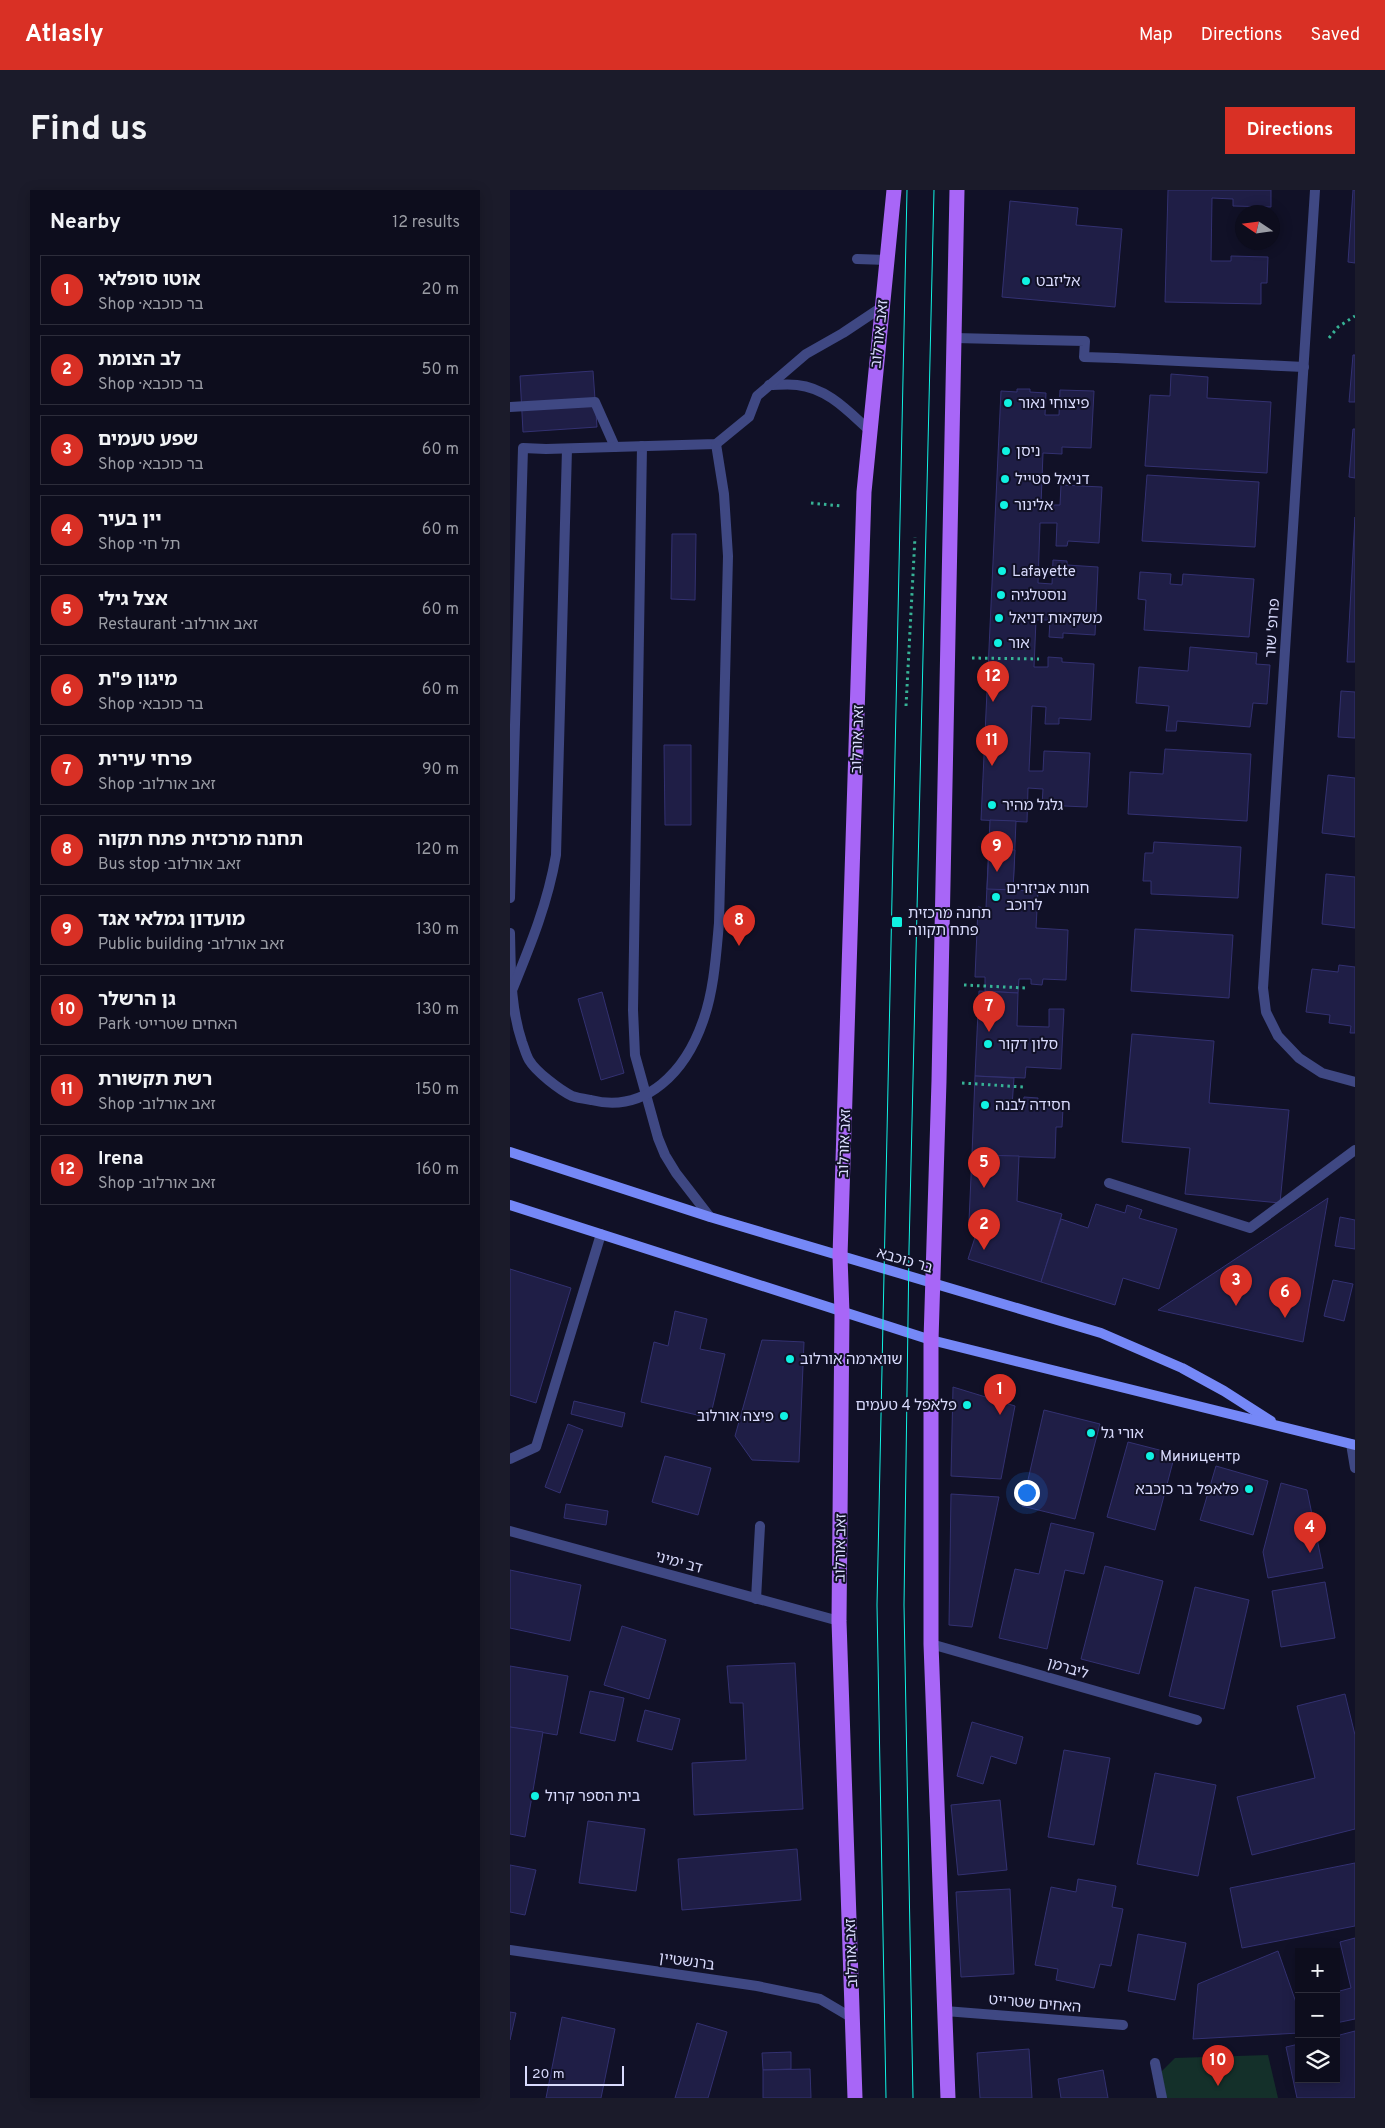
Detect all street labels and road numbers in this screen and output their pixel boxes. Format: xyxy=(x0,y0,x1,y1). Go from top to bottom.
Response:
street label: זאב אורלוב xyxy=(867,299,894,369)
street label: פרופ' שור xyxy=(1262,598,1285,659)
street label: זאב אורלוב xyxy=(848,704,869,774)
street label: זאב אורלוב xyxy=(835,1108,856,1178)
street label: בר כוכבא xyxy=(874,1244,935,1279)
street label: זאב אורלוב xyxy=(831,1513,852,1583)
street label: דב ימיני xyxy=(653,1548,704,1579)
street label: ליברמן xyxy=(1045,1655,1091,1684)
street label: זאב אורלוב xyxy=(842,1918,863,1988)
street label: ברנשטיין xyxy=(658,1949,716,1976)
street label: האחים שטרייט xyxy=(988,1991,1082,2018)

